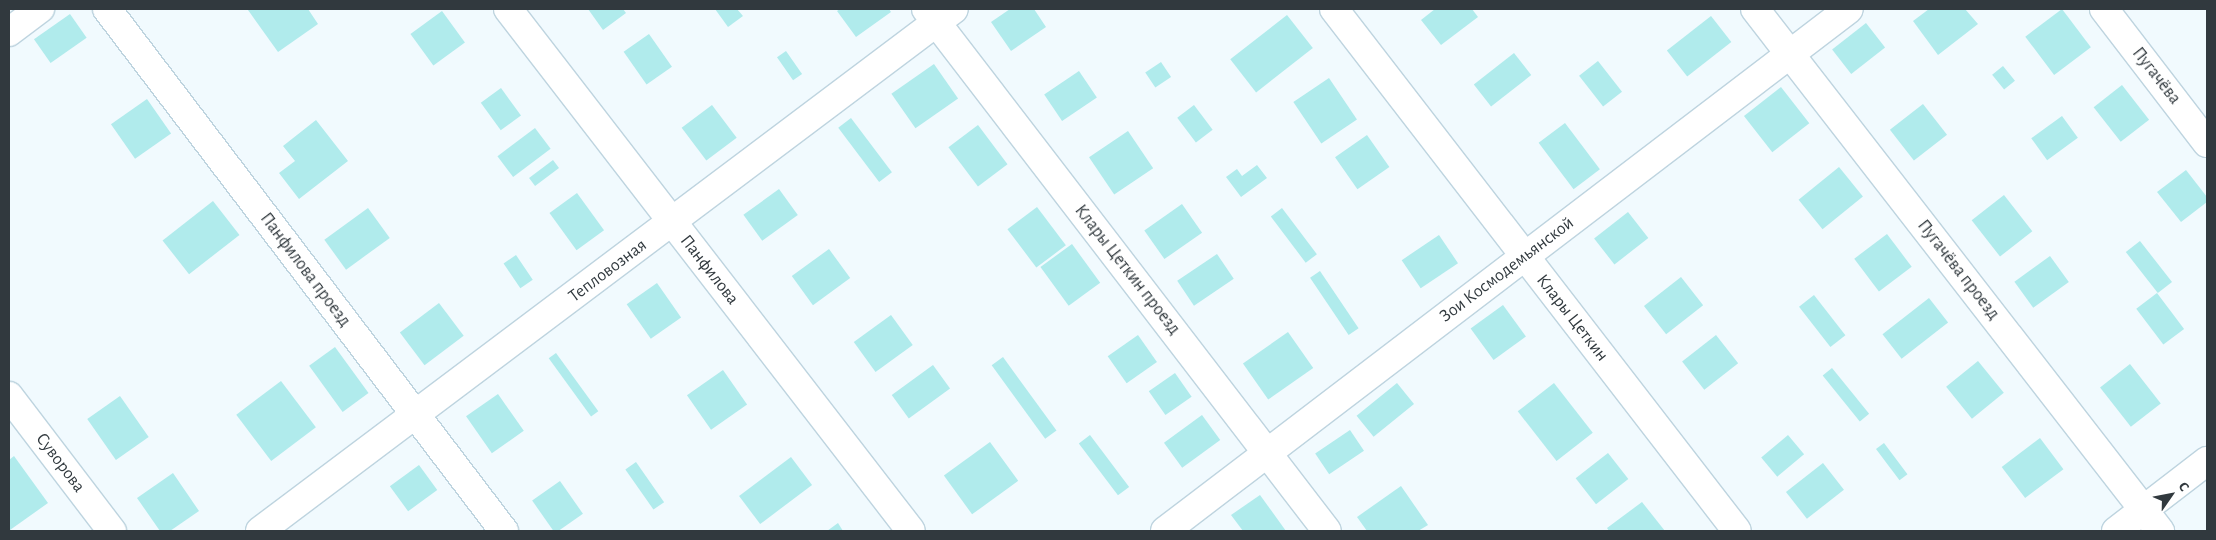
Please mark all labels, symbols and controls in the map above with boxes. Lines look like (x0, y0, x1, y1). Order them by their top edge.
street label: Пугачёва (2127, 43, 2185, 109)
street label: Клары Цеткин проезд (1069, 201, 1185, 339)
street label: Панфилова проезд (255, 209, 355, 331)
street label: Зои Космодемьянской (1436, 212, 1578, 328)
street label: Пугачёва проезд (1912, 216, 2004, 324)
street label: Панфилова (675, 231, 743, 309)
street label: Тепловозная (565, 235, 651, 307)
street label: Клары Цеткин (1531, 270, 1613, 366)
street label: Суворова (31, 429, 89, 497)
north arrow (2146, 470, 2196, 520)
text: С (2176, 480, 2192, 494)

